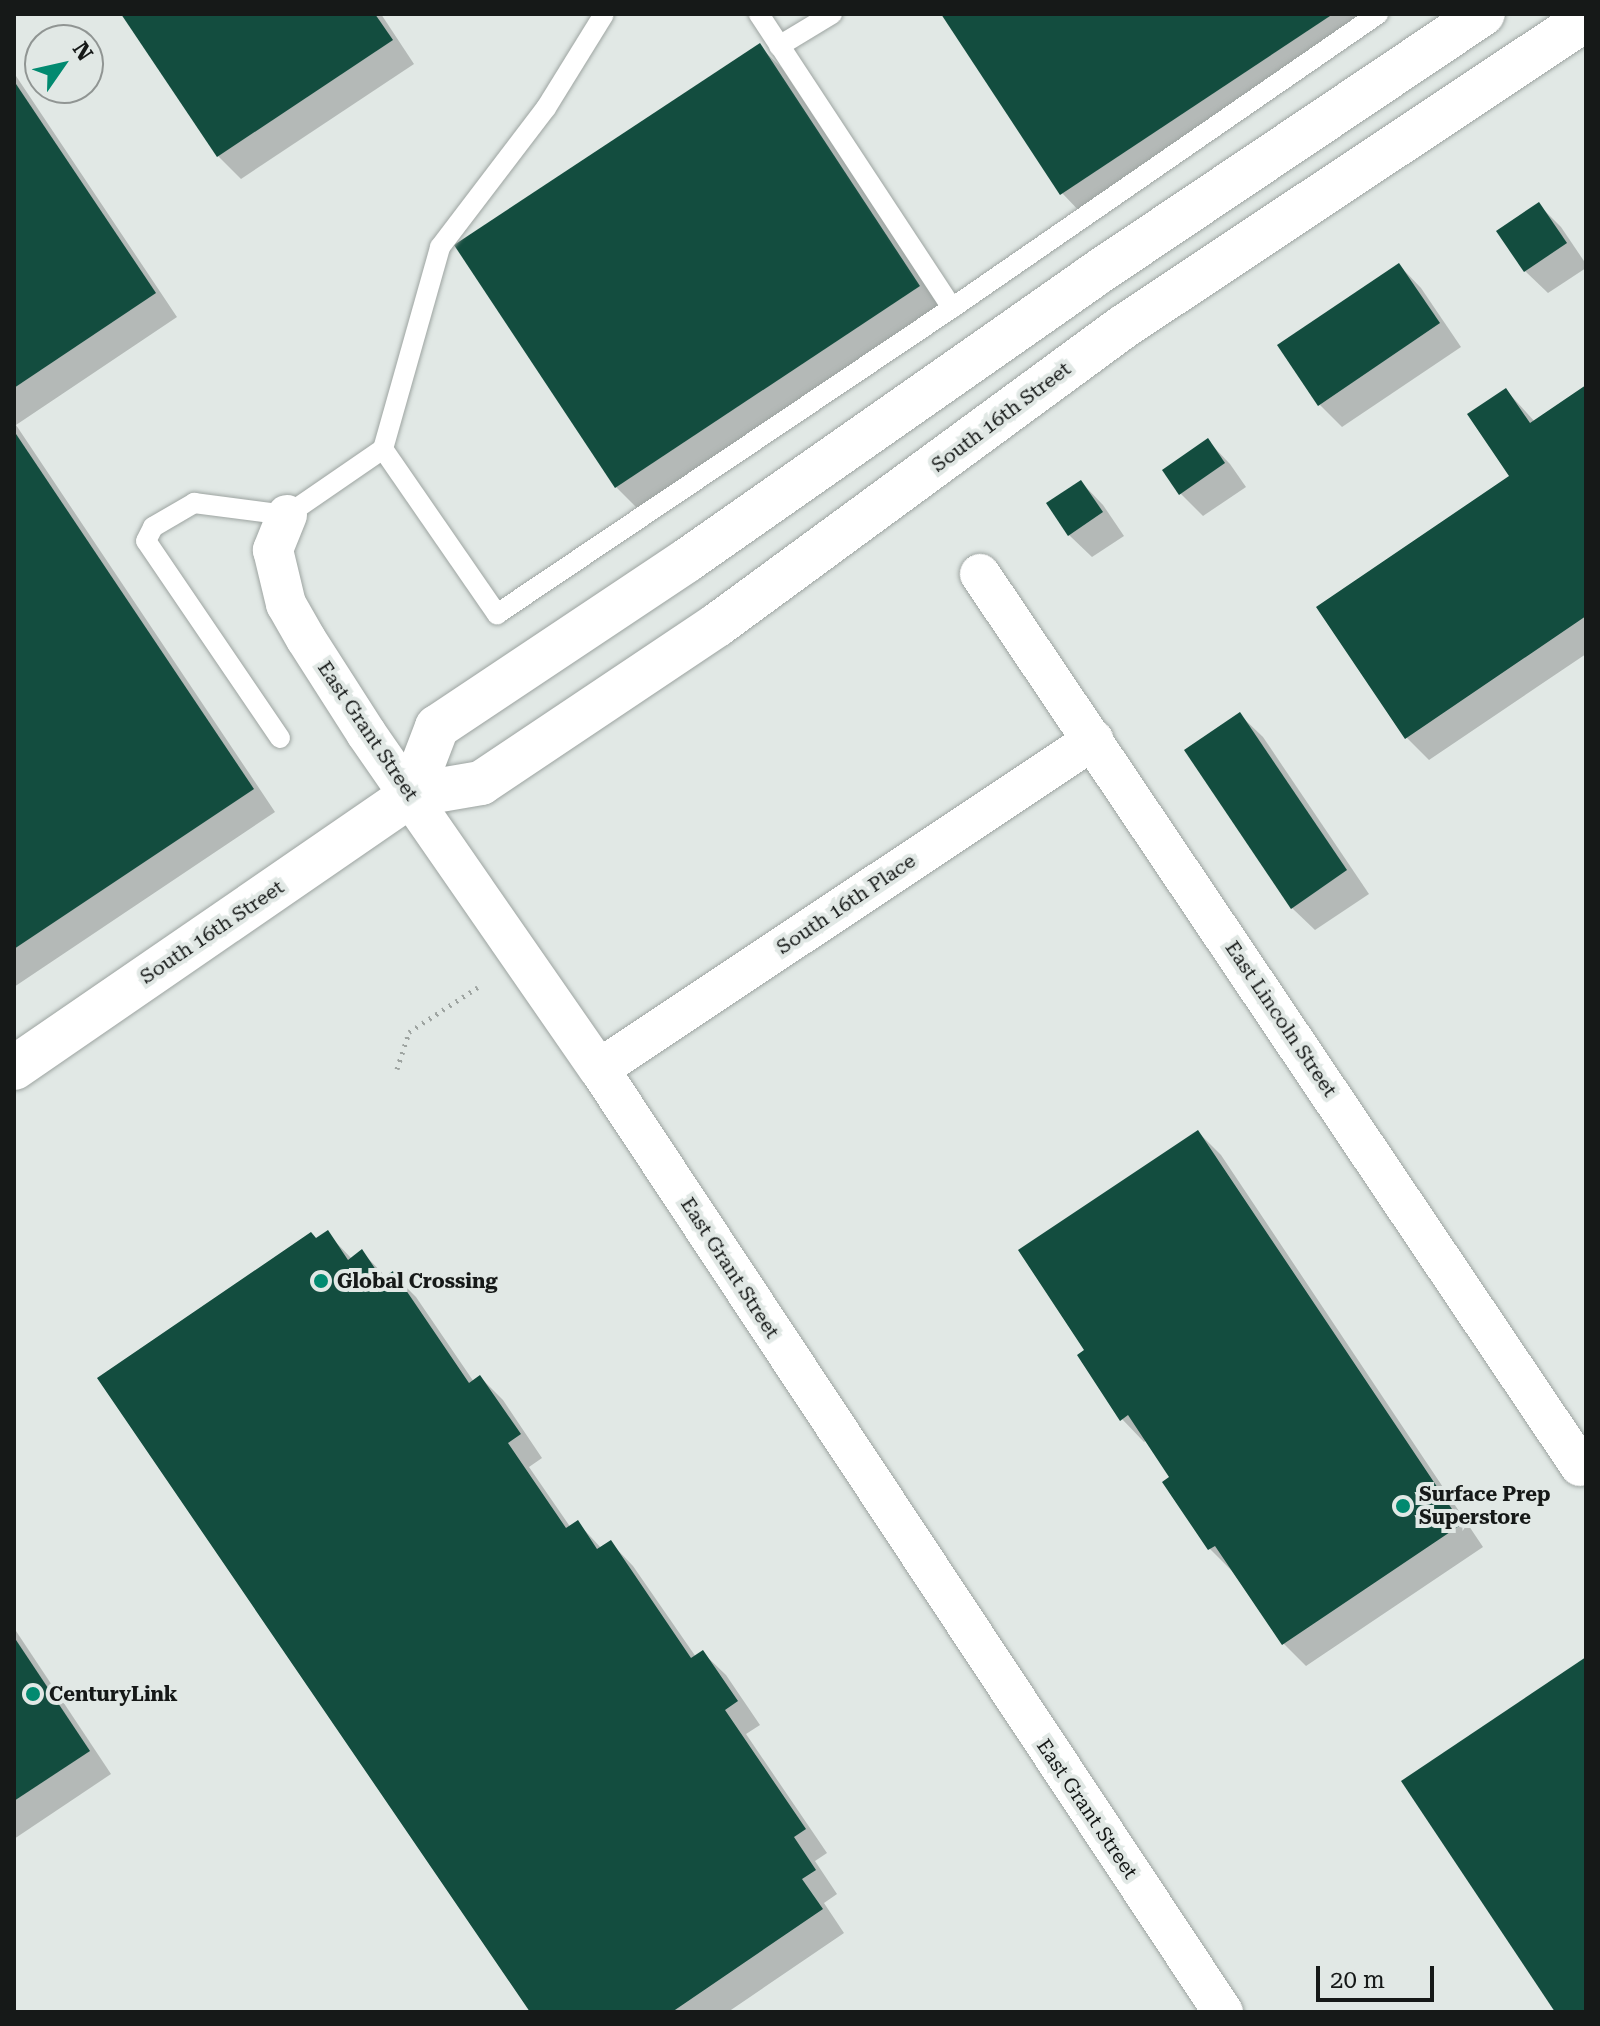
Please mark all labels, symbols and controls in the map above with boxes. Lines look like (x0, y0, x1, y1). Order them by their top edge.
north arrow (24, 24, 104, 104)
text: N (68, 37, 98, 65)
street label: South 16th Street (927, 357, 1075, 477)
street label: East Grant Street (312, 657, 424, 805)
street label: South 16th Place (772, 849, 920, 959)
street label: South 16th Street (136, 875, 288, 989)
street label: East Lincoln Street (1220, 937, 1342, 1101)
street label: East Grant Street (676, 1193, 784, 1343)
place label: Global Crossing (337, 1269, 498, 1293)
marker: Global Crossing (312, 1272, 330, 1290)
place label: Surface Prep Superstore (1419, 1482, 1551, 1529)
marker: Surface Prep Superstore (1394, 1497, 1412, 1515)
place label: CenturyLink (49, 1682, 178, 1706)
marker: CenturyLink (24, 1685, 42, 1703)
street label: East Grant Street (1031, 1735, 1143, 1883)
scale bar (1320, 1950, 1438, 2000)
text: 20 m (1330, 1966, 1385, 1994)

